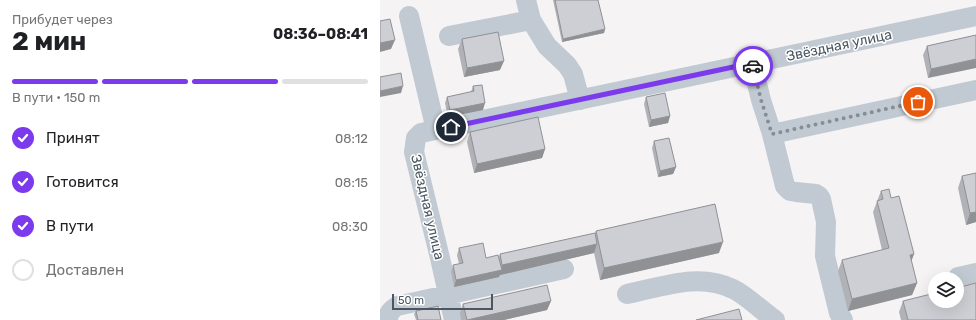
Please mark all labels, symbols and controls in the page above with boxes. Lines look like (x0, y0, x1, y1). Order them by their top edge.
text: Прибудет через (12, 12, 113, 27)
text: 08:36–08:41 (273, 25, 368, 43)
text: 2 мин (12, 26, 86, 57)
street label: Звёздная улица (785, 26, 893, 65)
courier (733, 46, 773, 86)
icon: car (742, 55, 764, 77)
pin (901, 85, 935, 119)
text: В пути · 150 m (12, 90, 100, 105)
icon: bag (907, 91, 929, 113)
pin (434, 110, 468, 144)
icon: home (440, 116, 462, 138)
icon: check (12, 127, 34, 149)
text: Принят (46, 129, 100, 147)
text: 08:12 (335, 131, 368, 146)
street label: Звёздная улица (407, 153, 448, 261)
icon: check (12, 171, 34, 193)
text: Готовится (46, 173, 119, 191)
text: 08:15 (335, 175, 368, 190)
icon: check (12, 215, 34, 237)
text: В пути (46, 217, 94, 235)
text: 08:30 (332, 219, 368, 234)
text: Доставлен (46, 261, 124, 279)
map controls (928, 272, 964, 308)
button: layers (928, 272, 964, 308)
scale bar (392, 292, 493, 311)
text: 50 m (398, 294, 424, 307)

